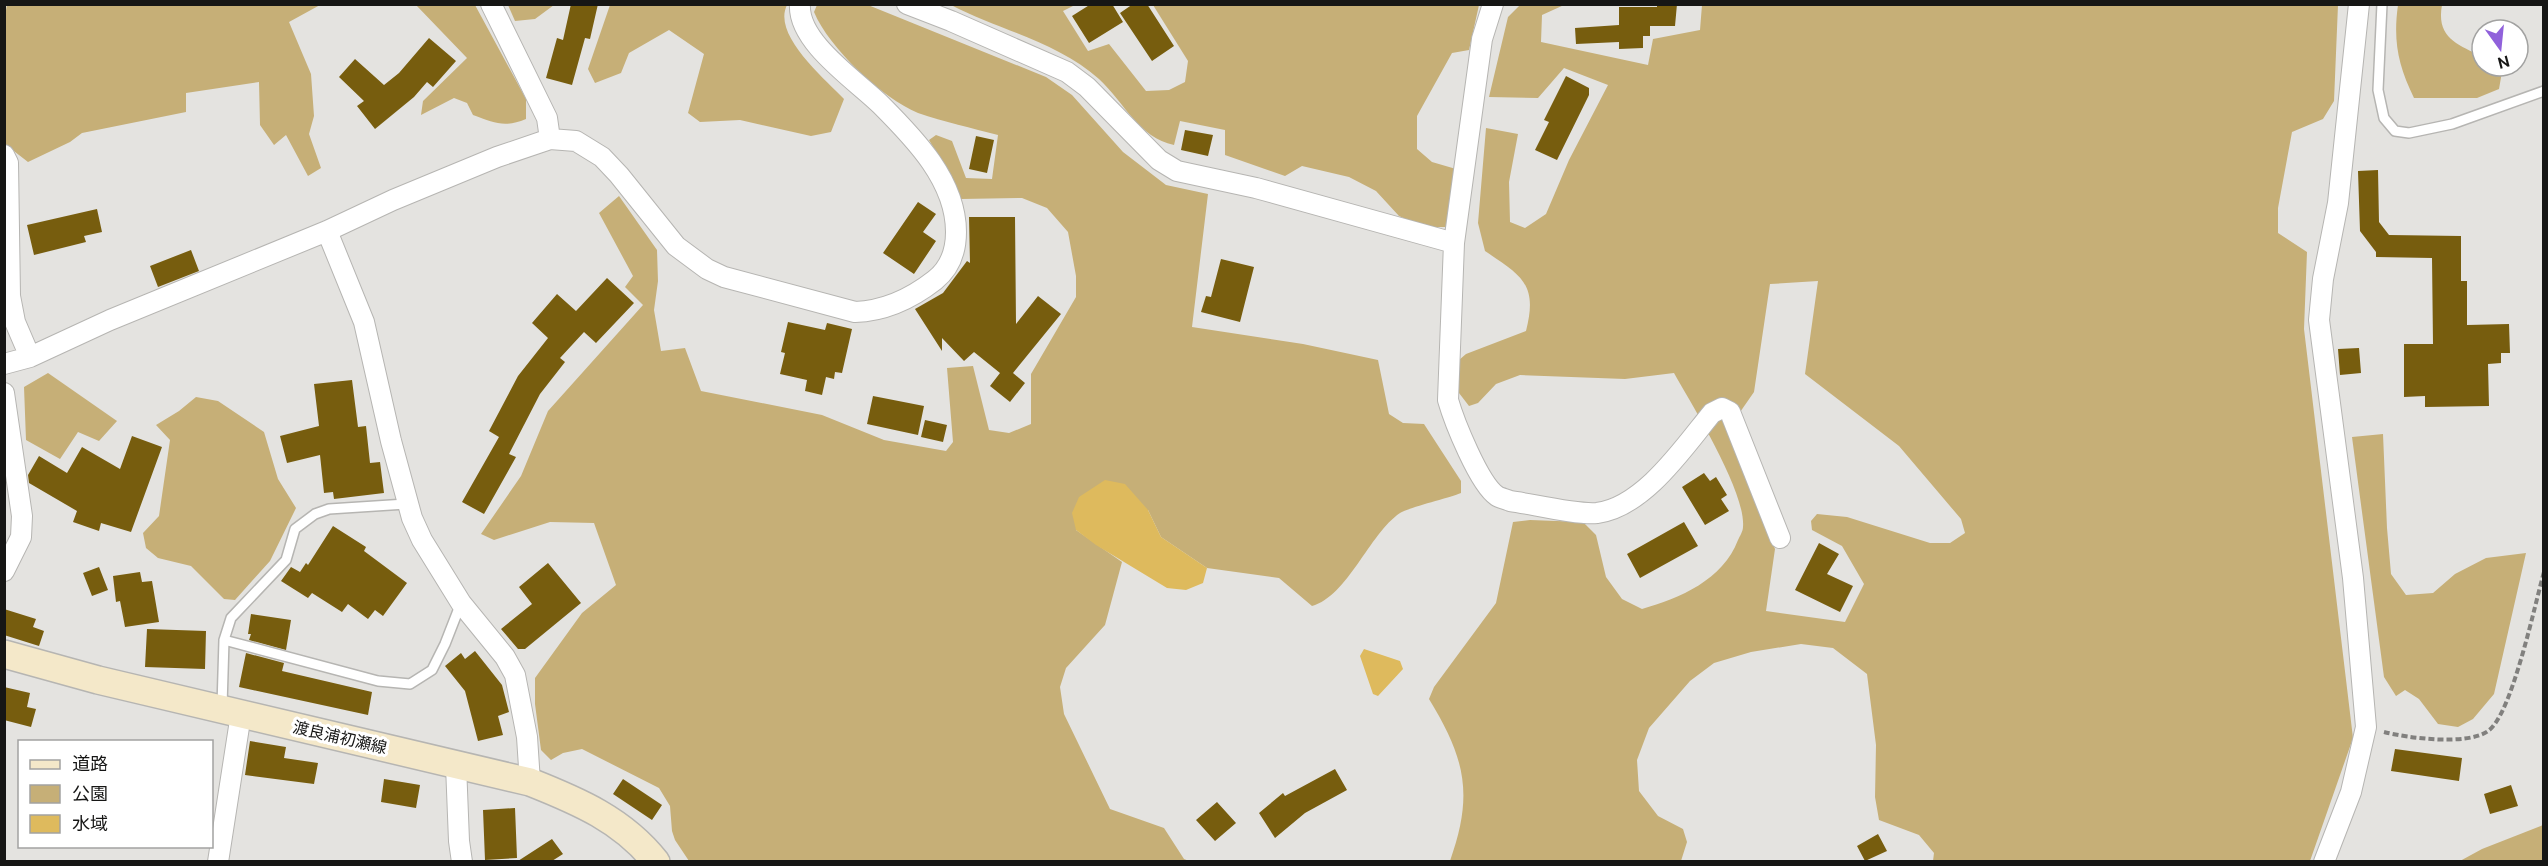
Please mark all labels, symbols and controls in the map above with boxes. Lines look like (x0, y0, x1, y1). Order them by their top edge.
north arrow (2470, 18, 2530, 78)
text: N (2496, 52, 2512, 73)
street label: 渡良浦初瀬線 (291, 717, 389, 757)
legend (18, 740, 213, 848)
text: 道路 (72, 753, 108, 773)
text: 公園 (72, 783, 108, 803)
text: 水域 (72, 813, 108, 833)

